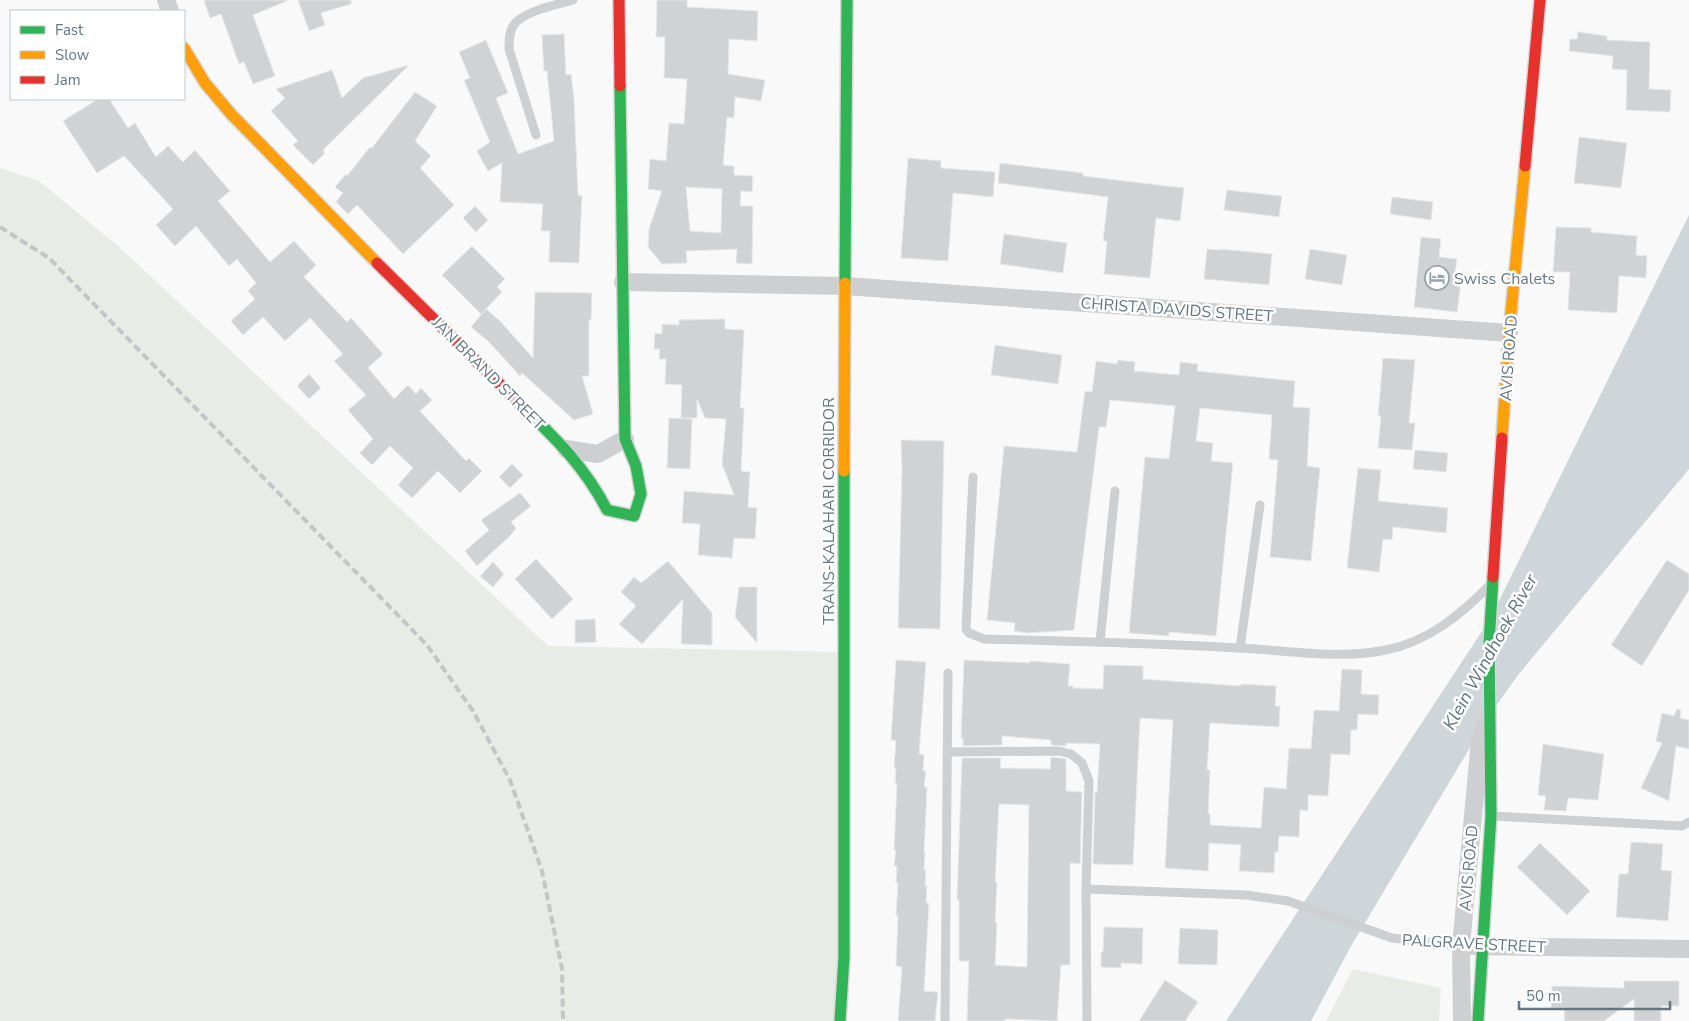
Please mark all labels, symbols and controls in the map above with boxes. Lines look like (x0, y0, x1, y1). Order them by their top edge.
legend (10, 10, 185, 100)
text: Fast (55, 20, 84, 40)
text: Slow (55, 45, 90, 65)
text: Jam (54, 70, 81, 90)
hotel icon: Swiss Chalets (1424, 265, 1450, 291)
place label: Swiss Chalets (1454, 268, 1555, 290)
street label: CHRISTA DAVIDS STREET (1080, 292, 1274, 328)
street label: JAN BRAND STREET (426, 312, 550, 435)
street label: AVIS ROAD (1495, 314, 1523, 402)
street label: TRANS-KALAHARI CORRIDOR (818, 397, 840, 625)
water label: Klein Windhoek River (1437, 569, 1543, 734)
street label: AVIS ROAD (1454, 824, 1484, 912)
street label: PALGRAVE STREET (1401, 929, 1547, 959)
scale bar (1519, 978, 1670, 1010)
text: 50 m (1526, 986, 1561, 1006)

